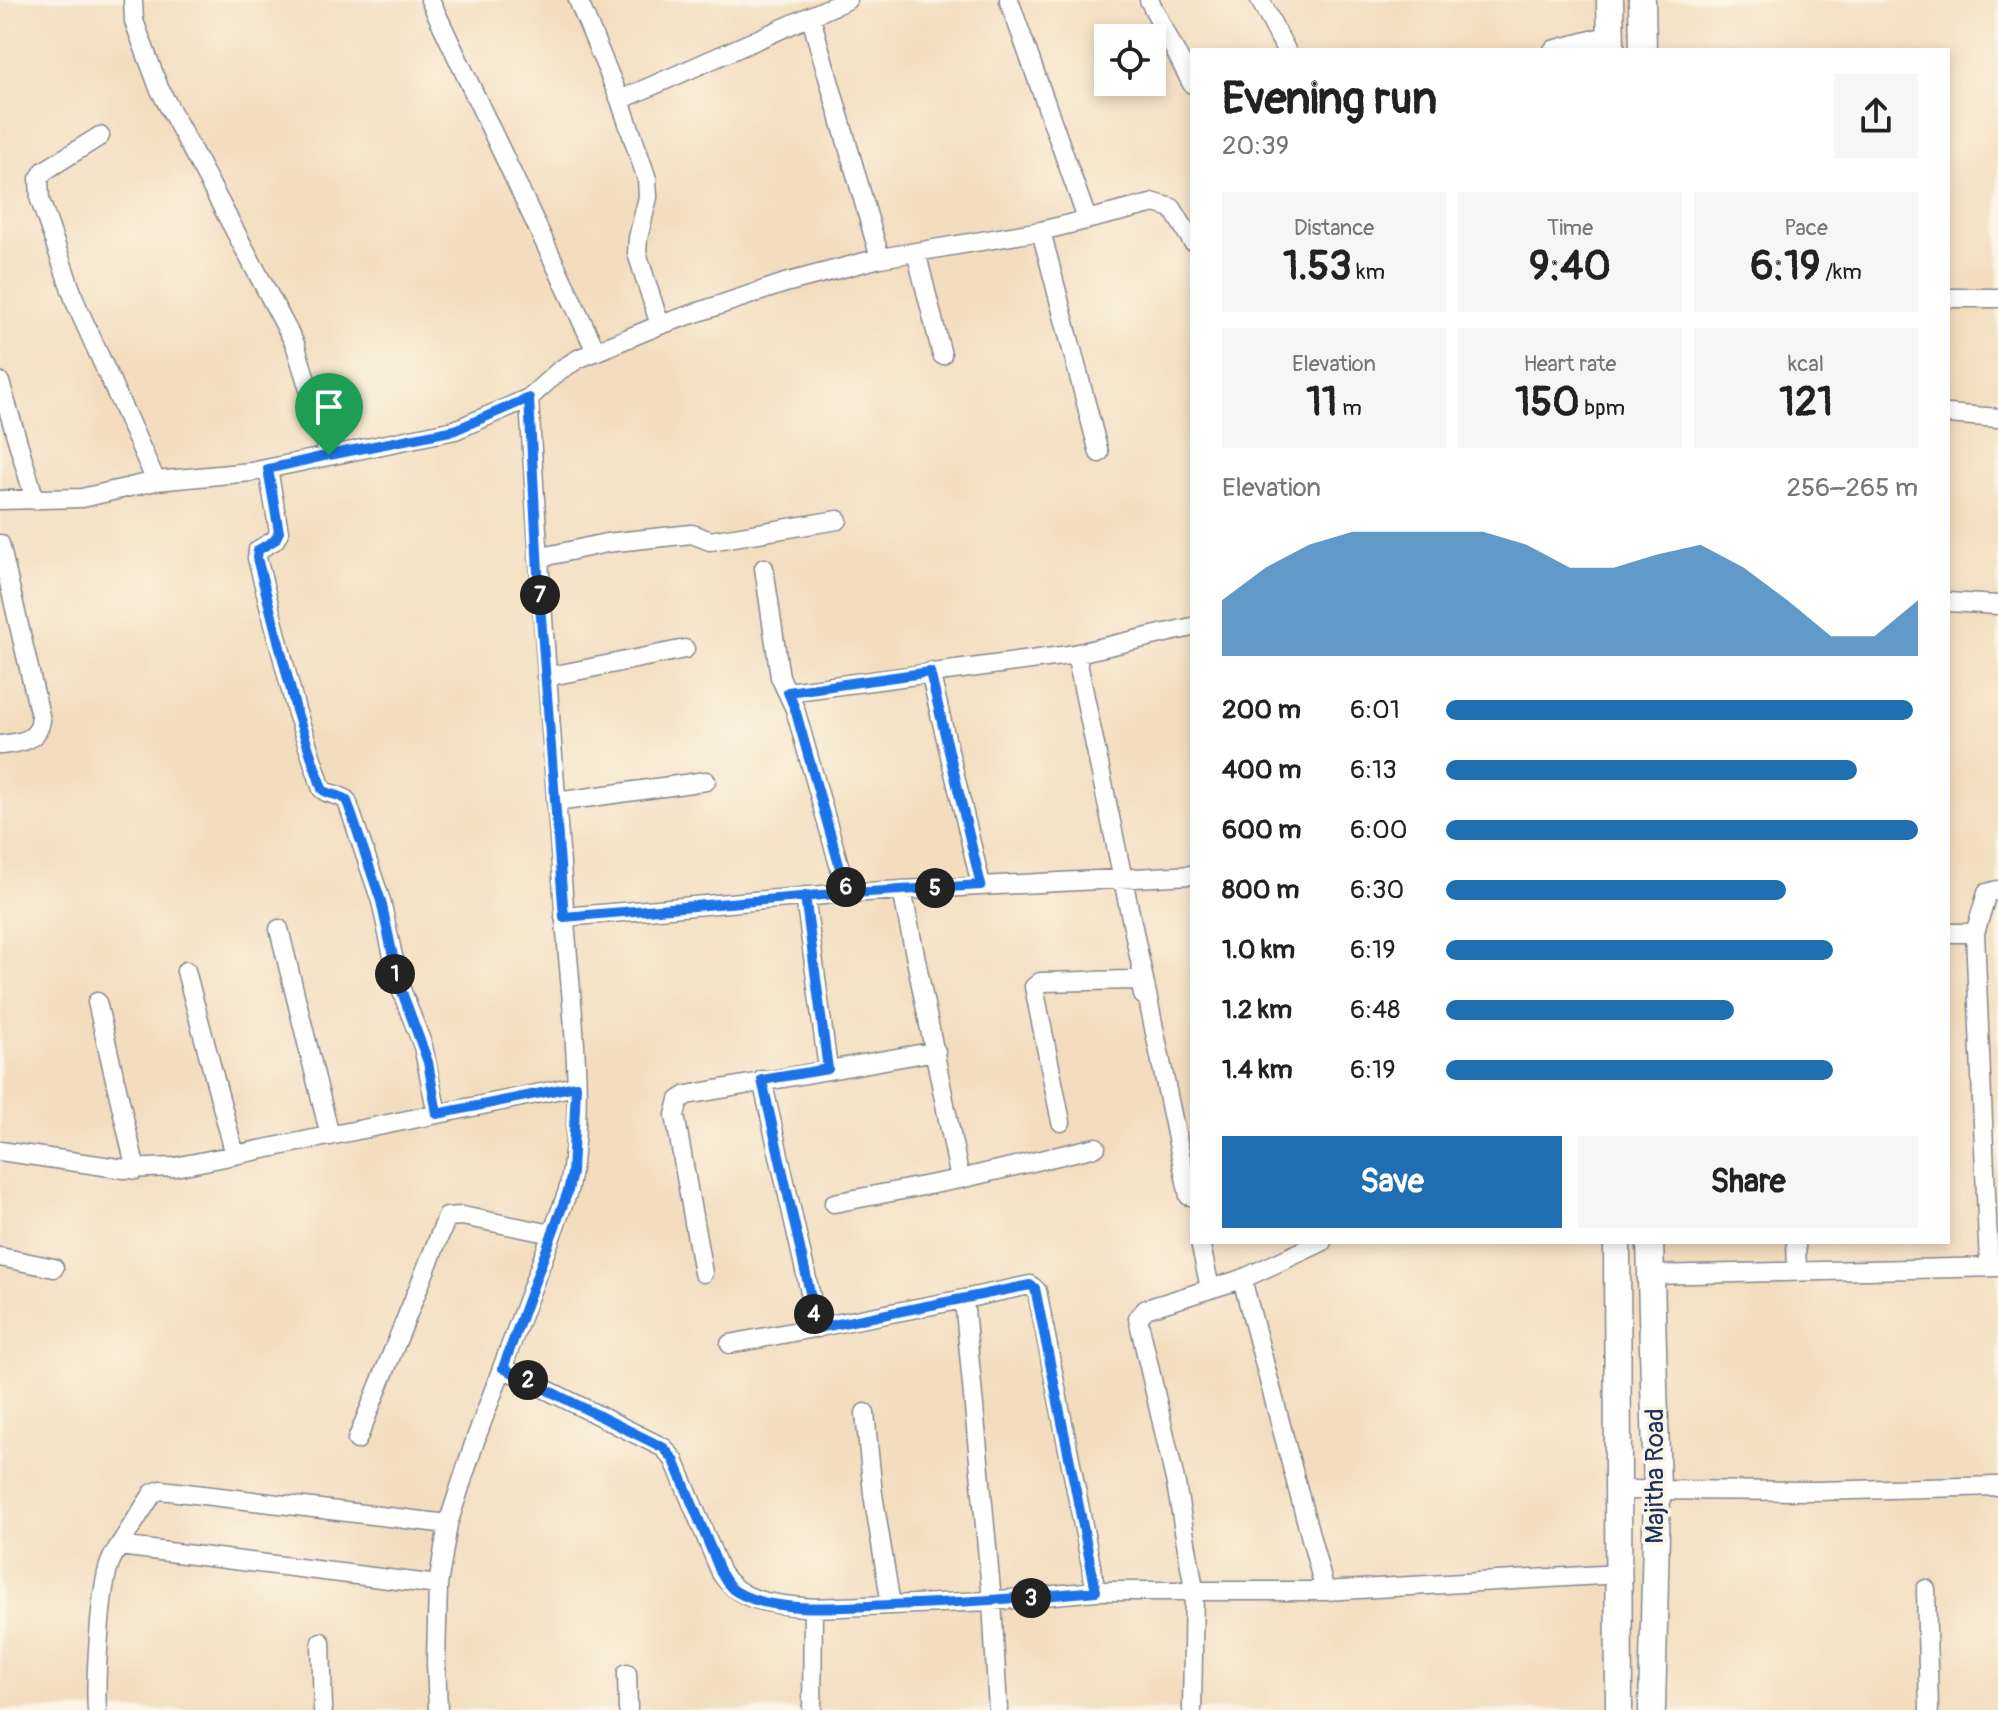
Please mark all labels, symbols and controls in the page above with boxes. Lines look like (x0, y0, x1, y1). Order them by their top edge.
map controls (1094, 24, 1166, 96)
button: locate (1094, 24, 1166, 96)
text: Evening run (1222, 72, 1437, 127)
button: share (1834, 74, 1918, 158)
text: 20:39 (1222, 130, 1289, 162)
text: Distance (1294, 214, 1374, 242)
text: Time (1547, 214, 1593, 242)
text: Pace (1784, 214, 1828, 242)
text: 1.53 (1283, 242, 1351, 291)
text: 9:40 (1529, 242, 1611, 291)
text: 6:19 (1750, 242, 1820, 291)
text: km (1351, 258, 1385, 286)
text: /km (1820, 258, 1862, 286)
text: Elevation (1292, 350, 1376, 378)
text: Heart rate (1524, 350, 1616, 378)
text: kcal (1788, 350, 1824, 378)
pin (295, 373, 363, 455)
text: 11 (1306, 378, 1337, 427)
text: 150 (1515, 378, 1580, 427)
text: 121 (1779, 378, 1833, 427)
icon: arrive (307, 385, 351, 429)
text: m (1337, 394, 1362, 422)
text: bpm (1580, 394, 1625, 422)
text: Elevation (1222, 472, 1321, 504)
text: 256–265 m (1786, 472, 1918, 504)
pin: 7 (520, 575, 560, 615)
text: 7 (534, 581, 546, 609)
text: 200 m (1222, 694, 1301, 726)
text: 6:01 (1350, 694, 1400, 726)
text: 400 m (1222, 754, 1301, 786)
text: 6:13 (1350, 754, 1397, 786)
text: 600 m (1222, 814, 1301, 846)
text: 6:00 (1350, 814, 1408, 846)
pin: 6 (826, 867, 866, 907)
pin: 5 (915, 868, 955, 908)
text: 6 (840, 873, 852, 901)
text: 5 (929, 874, 941, 902)
text: 800 m (1222, 874, 1299, 906)
text: 6:30 (1350, 874, 1404, 906)
text: 1.0 km (1222, 934, 1295, 966)
text: 6:19 (1350, 934, 1396, 966)
pin: 1 (375, 954, 415, 994)
text: 1 (391, 960, 399, 988)
text: 1.2 km (1222, 994, 1292, 1026)
text: 6:48 (1350, 994, 1400, 1026)
text: 1.4 km (1222, 1054, 1293, 1086)
text: 6:19 (1350, 1054, 1396, 1086)
button: Save (1222, 1136, 1562, 1228)
button: Share (1578, 1136, 1918, 1228)
pin: 4 (794, 1294, 834, 1334)
text: 4 (808, 1300, 820, 1328)
pin: 2 (508, 1360, 548, 1400)
text: 2 (522, 1366, 534, 1394)
street label: Majitha Road (1639, 1408, 1671, 1544)
pin: 3 (1011, 1578, 1051, 1618)
text: 3 (1025, 1584, 1037, 1612)

